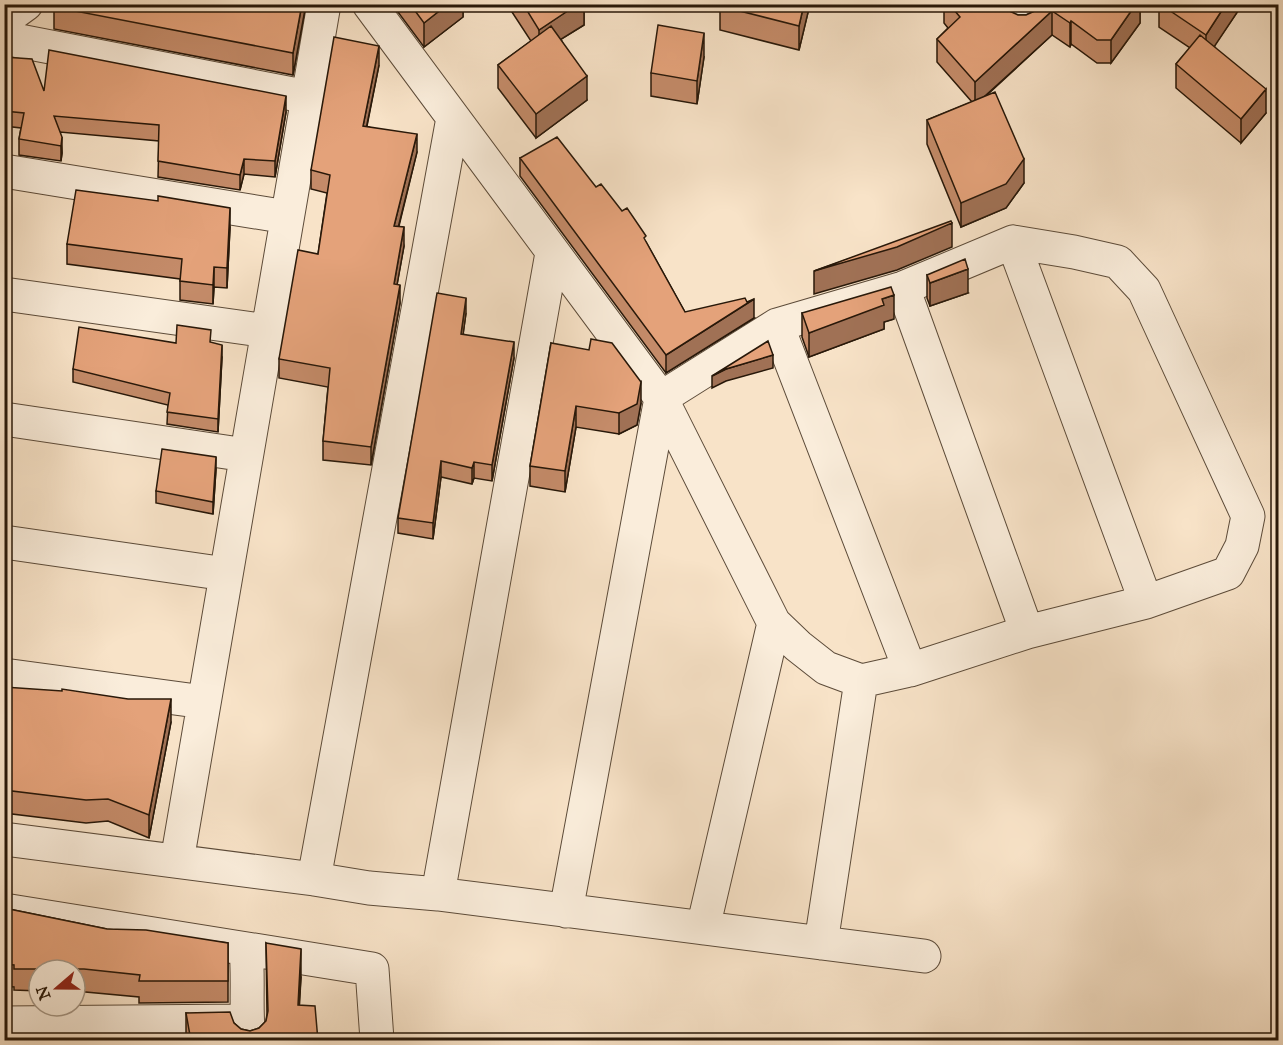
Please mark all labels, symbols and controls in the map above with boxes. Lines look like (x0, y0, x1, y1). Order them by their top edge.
north arrow (27, 958, 87, 1018)
text: N (32, 983, 55, 1003)

